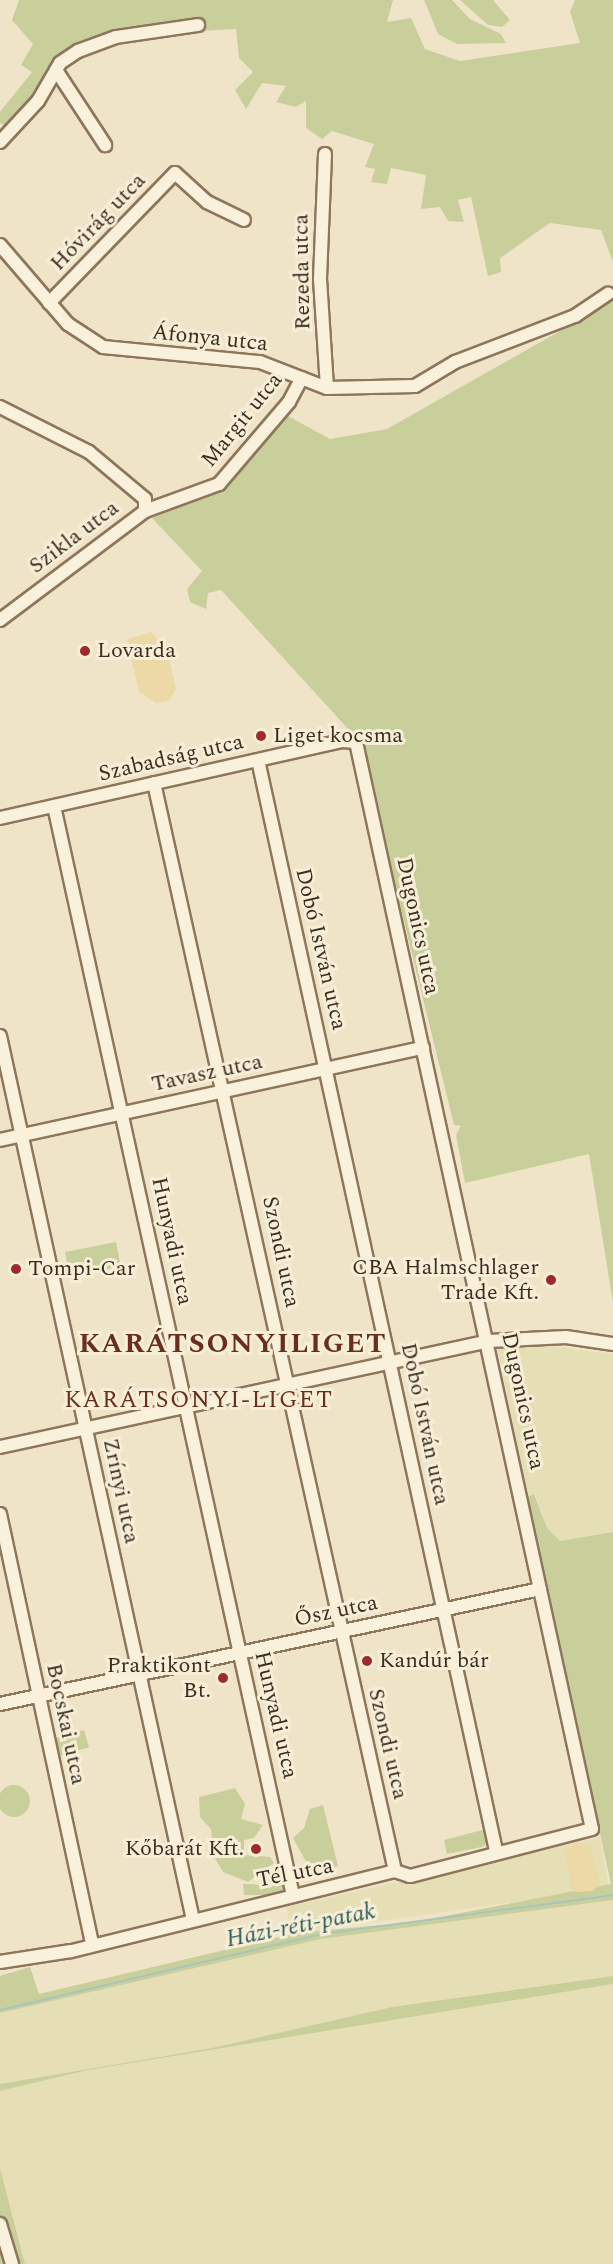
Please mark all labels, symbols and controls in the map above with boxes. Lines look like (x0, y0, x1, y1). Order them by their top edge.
street label: Hóvirág utca (45, 168, 151, 276)
street label: Rezeda utca (288, 214, 316, 330)
street label: Áfonya utca (151, 319, 269, 357)
street label: Margit utca (196, 367, 288, 473)
street label: Szikla utca (24, 495, 124, 579)
place label: Lovarda (97, 638, 176, 664)
marker: Lovarda (78, 644, 92, 658)
place label: Liget kocsma (273, 723, 403, 749)
street label: Szabadság utca (96, 729, 246, 787)
marker: Liget kocsma (254, 729, 268, 743)
street label: Dugonics utca (391, 855, 445, 997)
street label: Dobó István utca (290, 865, 352, 1033)
street label: Tavasz utca (149, 1048, 265, 1098)
street label: Hunyadi utca (146, 1175, 198, 1307)
street label: Szondi utca (256, 1194, 306, 1310)
place label: CBA Halmschlager Trade Kft. (352, 1254, 539, 1306)
place label: Tompi-Car (28, 1256, 136, 1282)
marker: Tompi-Car (9, 1262, 23, 1276)
marker: CBA Halmschlager Trade Kft. (544, 1273, 558, 1287)
district label: KARÁTSONYILIGET (79, 1327, 387, 1361)
street label: Dugonics utca (496, 1330, 550, 1472)
street label: Dobó István utca (395, 1340, 455, 1508)
district label: KARÁTSONYI-LIGET (64, 1387, 334, 1415)
street label: Zrínyi utca (97, 1436, 145, 1546)
street label: Ősz utca (292, 1589, 380, 1633)
place label: Kandúr bár (379, 1648, 489, 1674)
street label: Hunyadi utca (248, 1649, 304, 1781)
place label: Praktikont Bt. (107, 1652, 211, 1704)
marker: Kandúr bár (360, 1654, 374, 1668)
street label: Bocskai utca (40, 1661, 92, 1787)
marker: Praktikont Bt. (216, 1671, 230, 1685)
street label: Szondi utca (362, 1686, 414, 1802)
place label: Kőbarát Kft. (125, 1836, 244, 1862)
marker: Kőbarát Kft. (249, 1842, 263, 1856)
street label: Tél utca (254, 1853, 336, 1893)
water label: Házi-réti-patak (224, 1897, 378, 1955)

